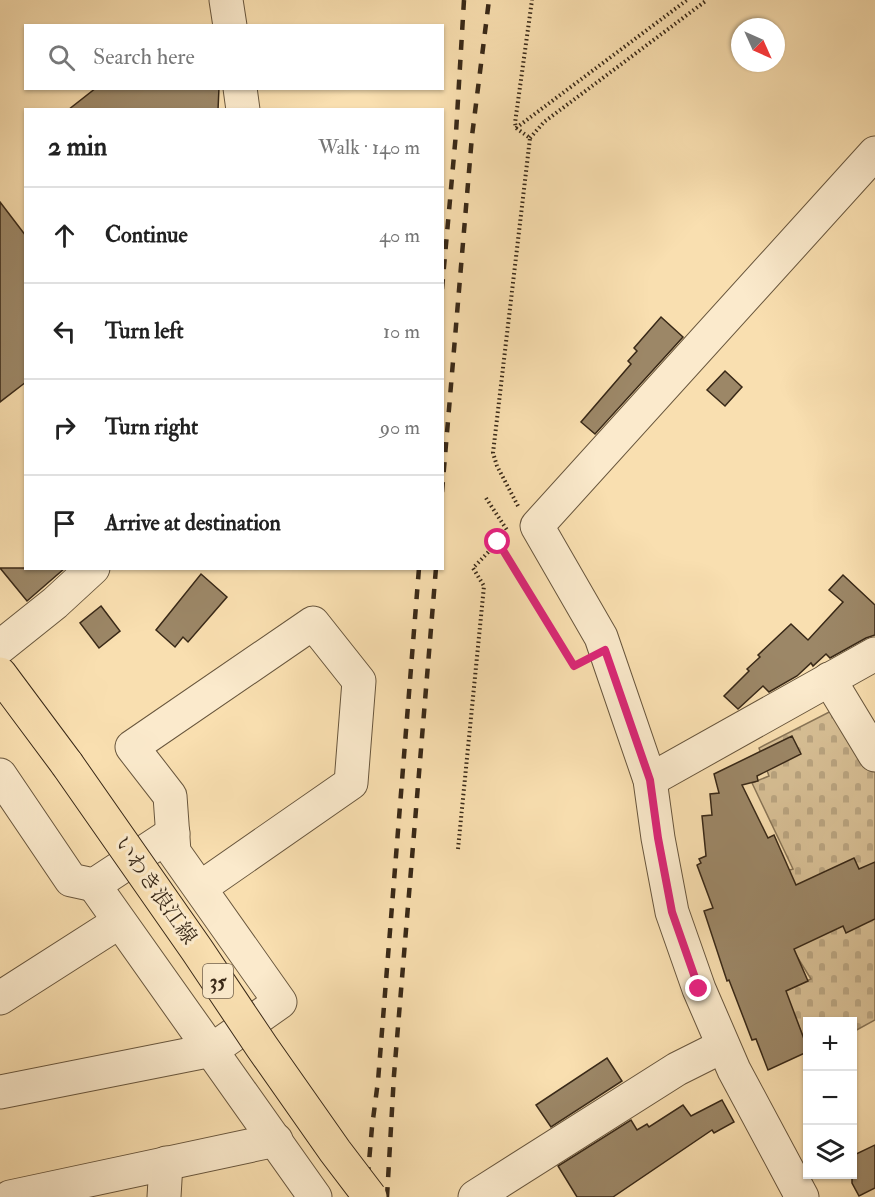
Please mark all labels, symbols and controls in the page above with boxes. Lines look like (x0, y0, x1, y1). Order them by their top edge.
north arrow (731, 18, 785, 72)
search box (24, 24, 444, 90)
icon: search (45, 41, 78, 74)
text: Search here (93, 43, 195, 71)
text: 2 min (48, 131, 107, 163)
text: Walk · 140 m (318, 135, 420, 160)
icon: ahead (48, 219, 81, 252)
text: Continue (105, 221, 188, 249)
text: 40 m (379, 223, 420, 248)
icon: left (48, 315, 81, 348)
text: Turn left (105, 317, 184, 345)
text: 10 m (383, 319, 420, 344)
icon: right (48, 411, 81, 444)
text: Turn right (105, 413, 198, 441)
text: 90 m (380, 415, 420, 440)
icon: arrive (48, 507, 81, 540)
text: Arrive at destination (105, 509, 281, 537)
route start (484, 528, 510, 554)
street label: いわき浪江線 (108, 831, 203, 950)
road number: 35 (203, 964, 233, 998)
route end (685, 975, 711, 1001)
map controls (803, 1017, 857, 1179)
button: + (803, 1017, 857, 1071)
button: − (803, 1071, 857, 1125)
button: layers (803, 1125, 857, 1179)

